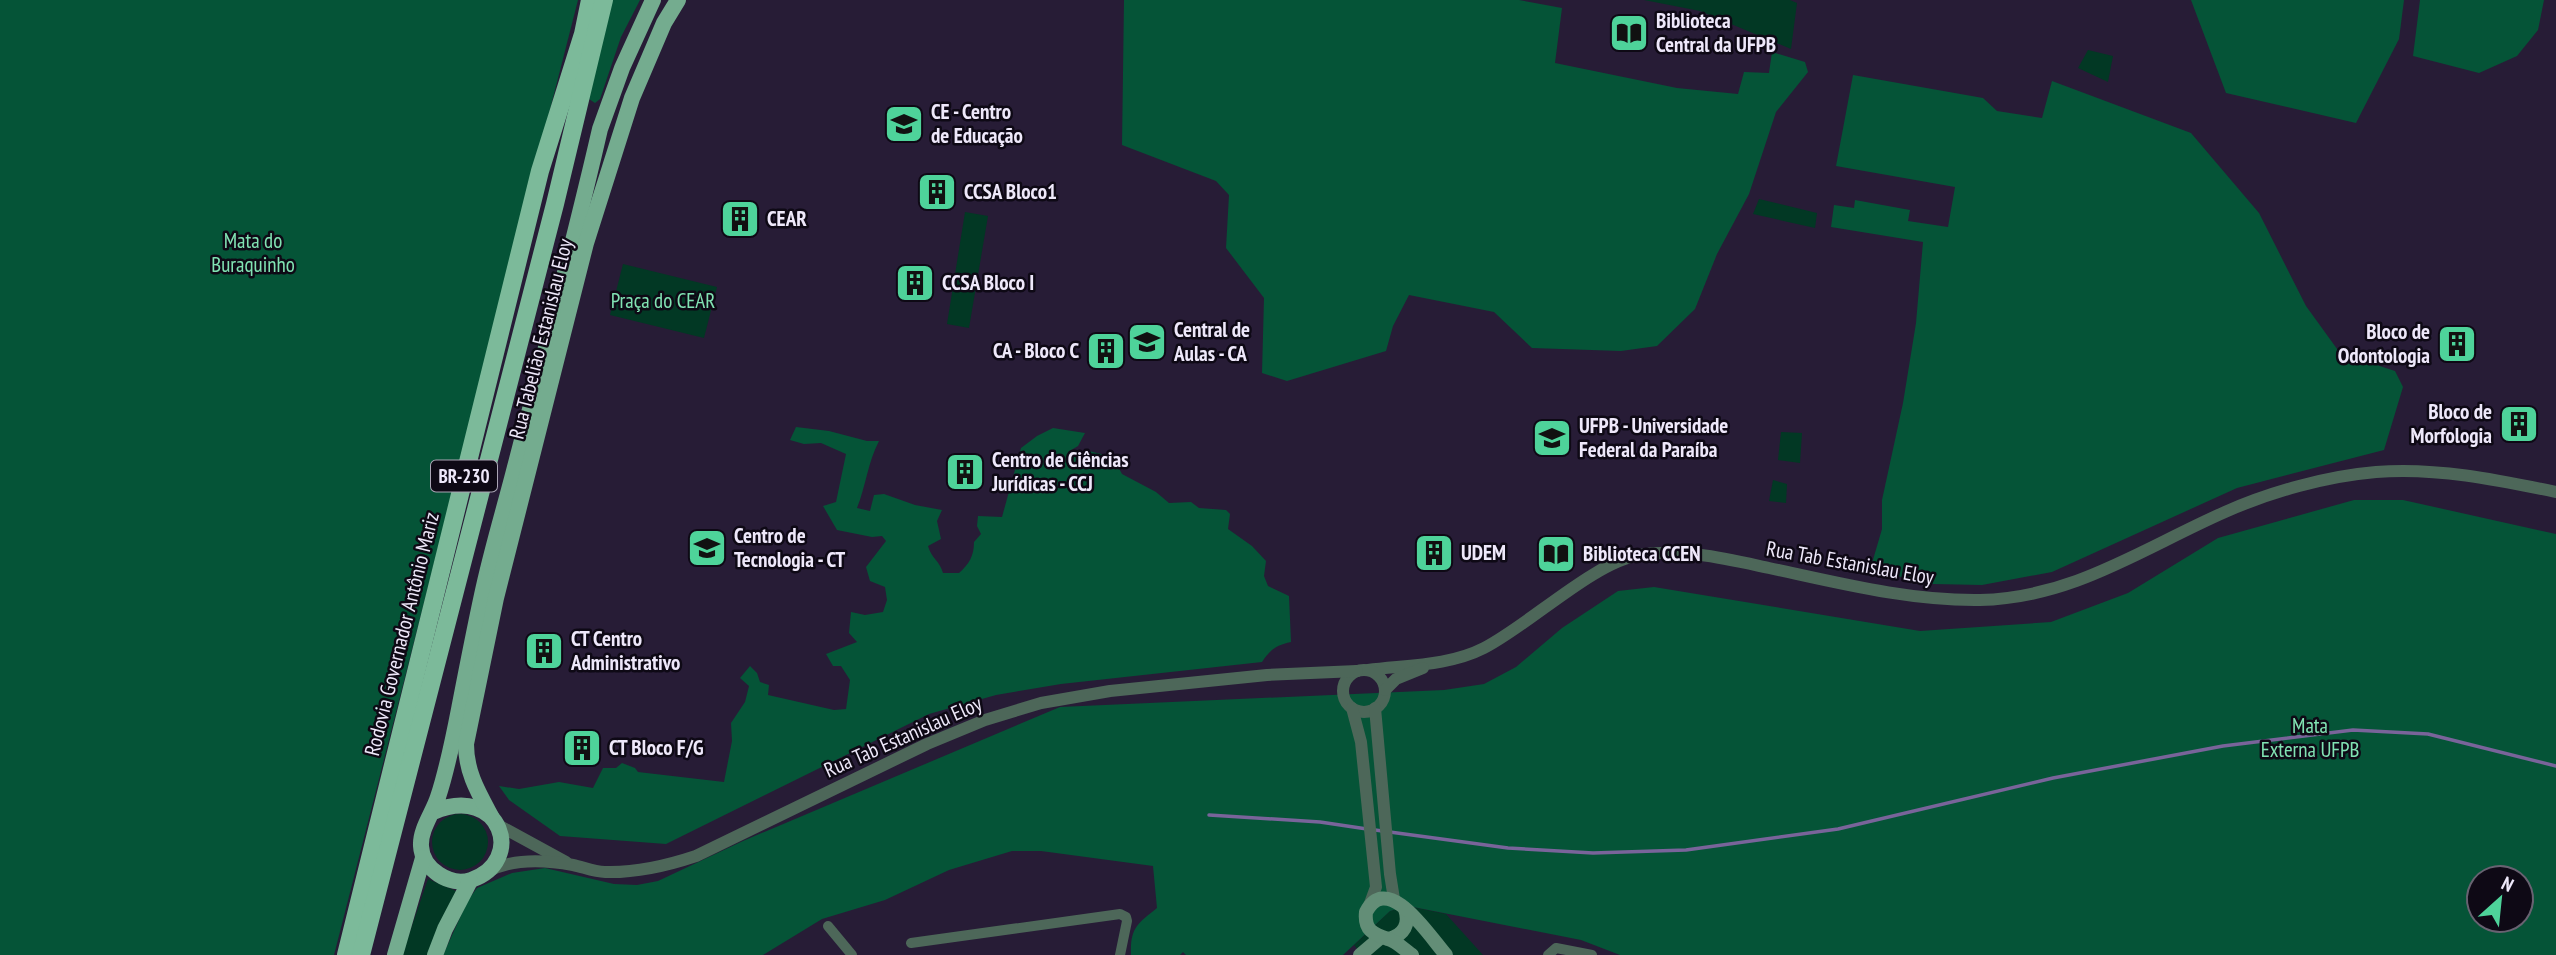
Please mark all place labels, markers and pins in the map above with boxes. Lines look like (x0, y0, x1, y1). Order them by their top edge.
place label: Biblioteca Central da UFPB (1656, 7, 1776, 58)
library icon: Biblioteca Central da UFPB (1608, 12, 1650, 54)
place label: CE - Centro de Educação (931, 98, 1023, 149)
school or university icon: CE - Centro de Educação (883, 103, 925, 145)
building icon: CCSA Bloco1 (916, 171, 958, 213)
place label: CCSA Bloco1 (964, 178, 1057, 205)
building icon: CEAR (719, 198, 761, 240)
place label: CEAR (767, 205, 807, 232)
building icon: CCSA Bloco I (894, 262, 936, 304)
place label: CCSA Bloco I (942, 269, 1034, 296)
place label: Central de Aulas - CA (1173, 316, 1250, 367)
place label: Bloco de Odontologia (2338, 318, 2430, 369)
school or university icon: Central de Aulas - CA (1126, 321, 1168, 363)
building icon: Bloco de Odontologia (2436, 323, 2478, 365)
building icon: CA - Bloco C (1085, 330, 1127, 372)
place label: CA - Bloco C (993, 337, 1079, 364)
place label: Bloco de Morfologia (2410, 398, 2492, 449)
building icon: Bloco de Morfologia (2498, 403, 2540, 445)
place label: UFPB - Universidade Federal da Paraíba (1579, 412, 1728, 463)
school or university icon: UFPB - Universidade Federal da Paraíba (1531, 417, 1573, 459)
place label: Centro de Ciências Jurídicas - CCJ (991, 446, 1129, 497)
building icon: Centro de Ciências Jurídicas - CCJ (944, 451, 986, 493)
place label: Centro de Tecnologia - CT (734, 522, 845, 573)
school or university icon: Centro de Tecnologia - CT (686, 527, 728, 569)
building icon: UDEM (1413, 532, 1455, 574)
library icon: Biblioteca CCEN (1535, 533, 1577, 575)
place label: UDEM (1461, 539, 1506, 566)
place label: Biblioteca CCEN (1583, 540, 1701, 567)
place label: CT Centro Administrativo (570, 625, 680, 676)
building icon: CT Centro Administrativo (523, 630, 565, 672)
building icon: CT Bloco F/G (561, 727, 603, 769)
place label: CT Bloco F/G (609, 734, 704, 761)

